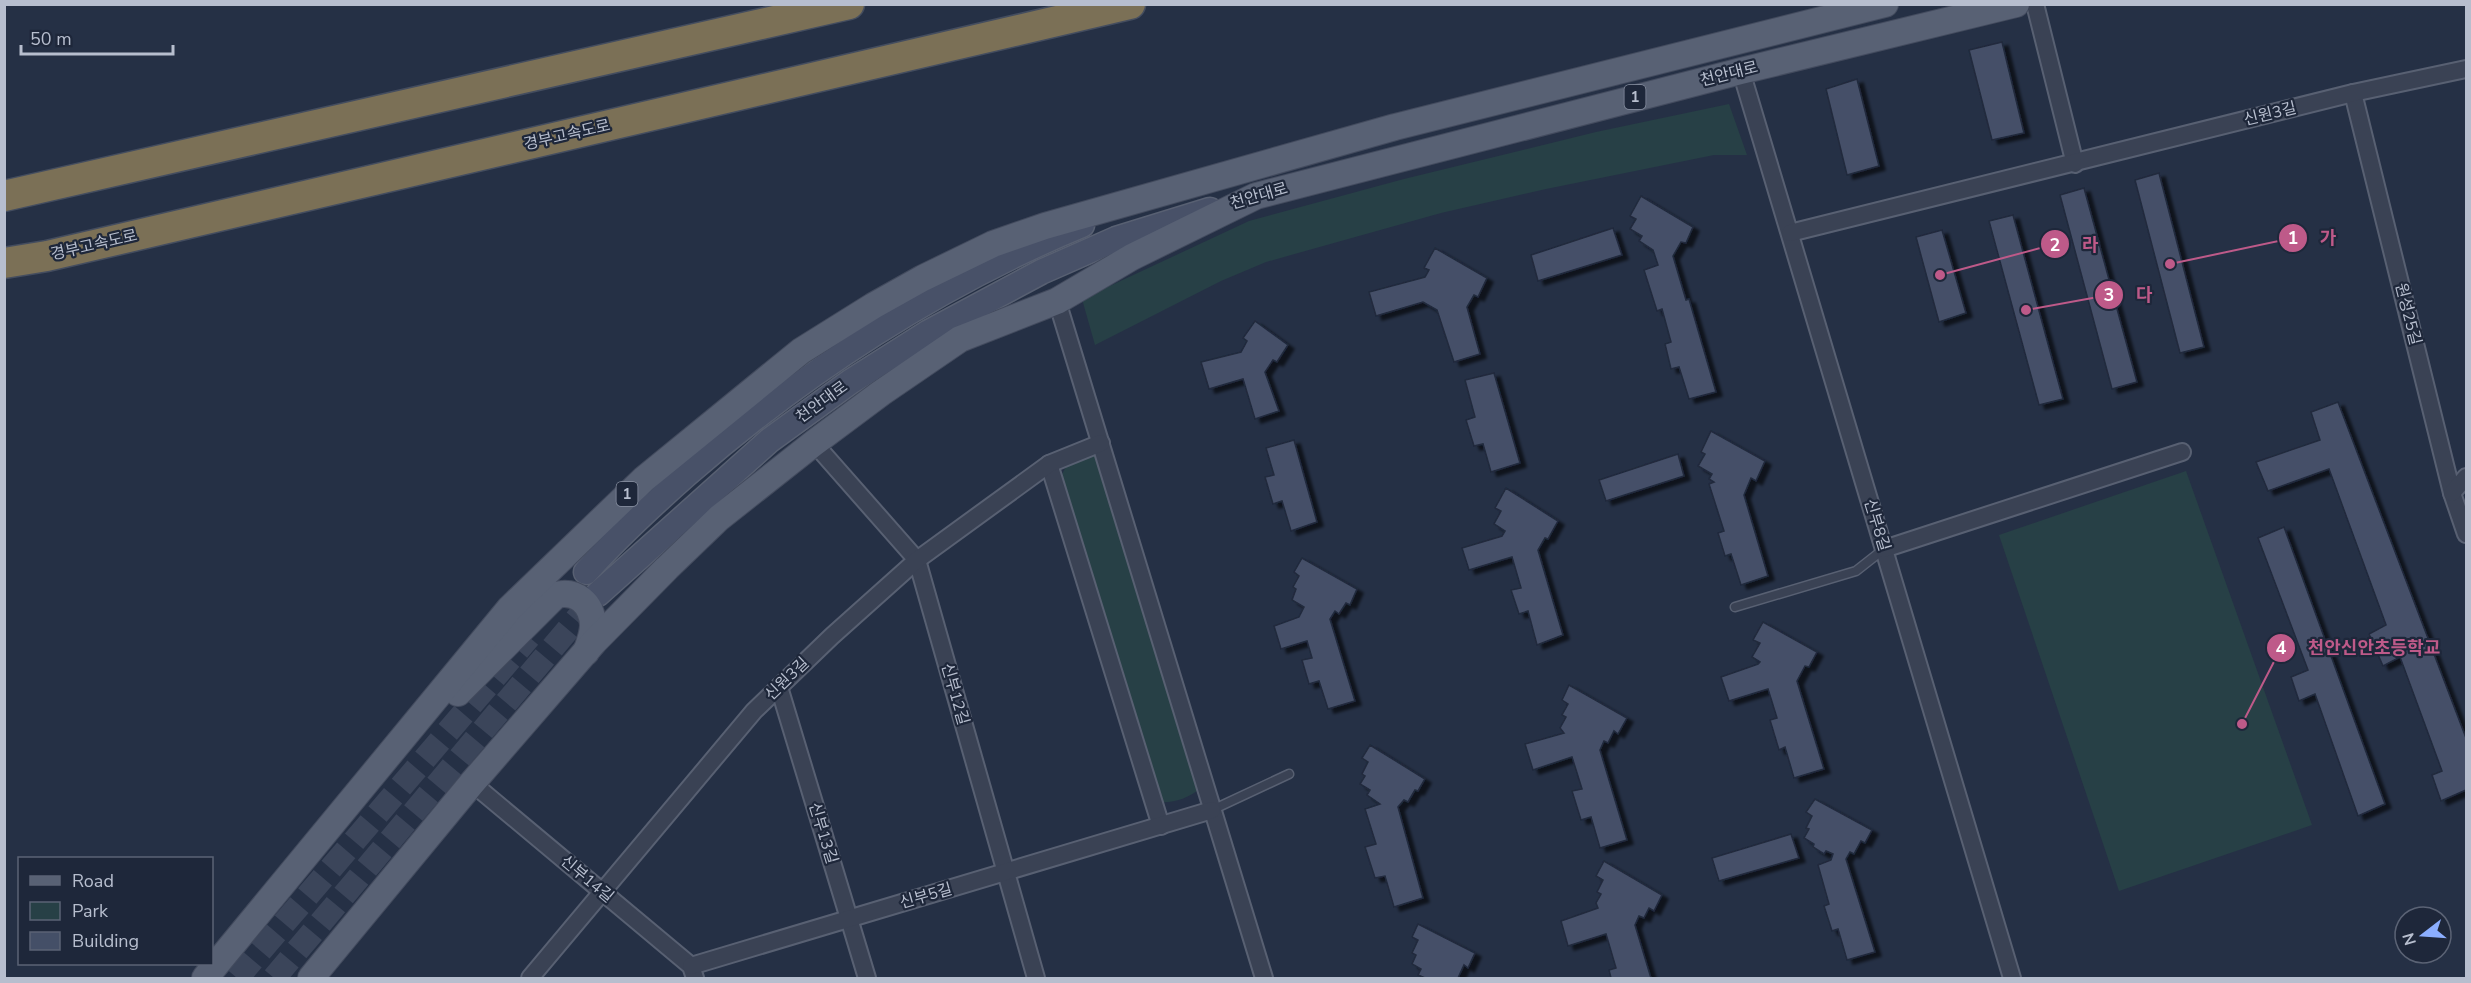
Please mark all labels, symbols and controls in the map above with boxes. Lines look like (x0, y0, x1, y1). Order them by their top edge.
scale bar (21, 18, 172, 56)
text: 50 m (30, 27, 72, 51)
street label: 천안대로 (1698, 56, 1760, 92)
road number: 1 (1624, 85, 1646, 109)
street label: 신원3길 (2241, 97, 2299, 131)
street label: 경부고속도로 (521, 114, 613, 156)
street label: 천안대로 (1228, 177, 1291, 215)
callout: 가 (2278, 220, 2348, 256)
street label: 경부고속도로 (48, 224, 140, 266)
callout: 라 (2040, 226, 2110, 262)
text: 1 (2288, 226, 2298, 250)
text: 가 (2320, 226, 2337, 250)
text: 2 (2050, 233, 2060, 257)
text: 라 (2082, 233, 2099, 257)
callout: 다 (2094, 277, 2165, 313)
street label: 원성25길 (2390, 281, 2426, 347)
text: 3 (2104, 283, 2114, 307)
text: 다 (2136, 283, 2153, 307)
street label: 천안대로 (792, 376, 853, 428)
road number: 1 (616, 482, 638, 506)
street label: 신부8길 (1859, 496, 1895, 554)
callout: 천안신안초등학교 (2266, 630, 2452, 666)
text: 4 (2276, 636, 2287, 660)
text: 천안신안초등학교 (2308, 636, 2440, 660)
street label: 신원3길 (760, 652, 814, 706)
street label: 신부12길 (936, 661, 974, 727)
street label: 신부13길 (803, 799, 843, 867)
street label: 신부14길 (556, 850, 618, 908)
legend (18, 857, 213, 965)
text: Road (72, 869, 114, 893)
street label: 신부5길 (897, 878, 955, 914)
text: Park (72, 899, 109, 923)
north arrow (2393, 905, 2453, 965)
text: Building (72, 929, 139, 953)
text: N (2397, 930, 2422, 948)

